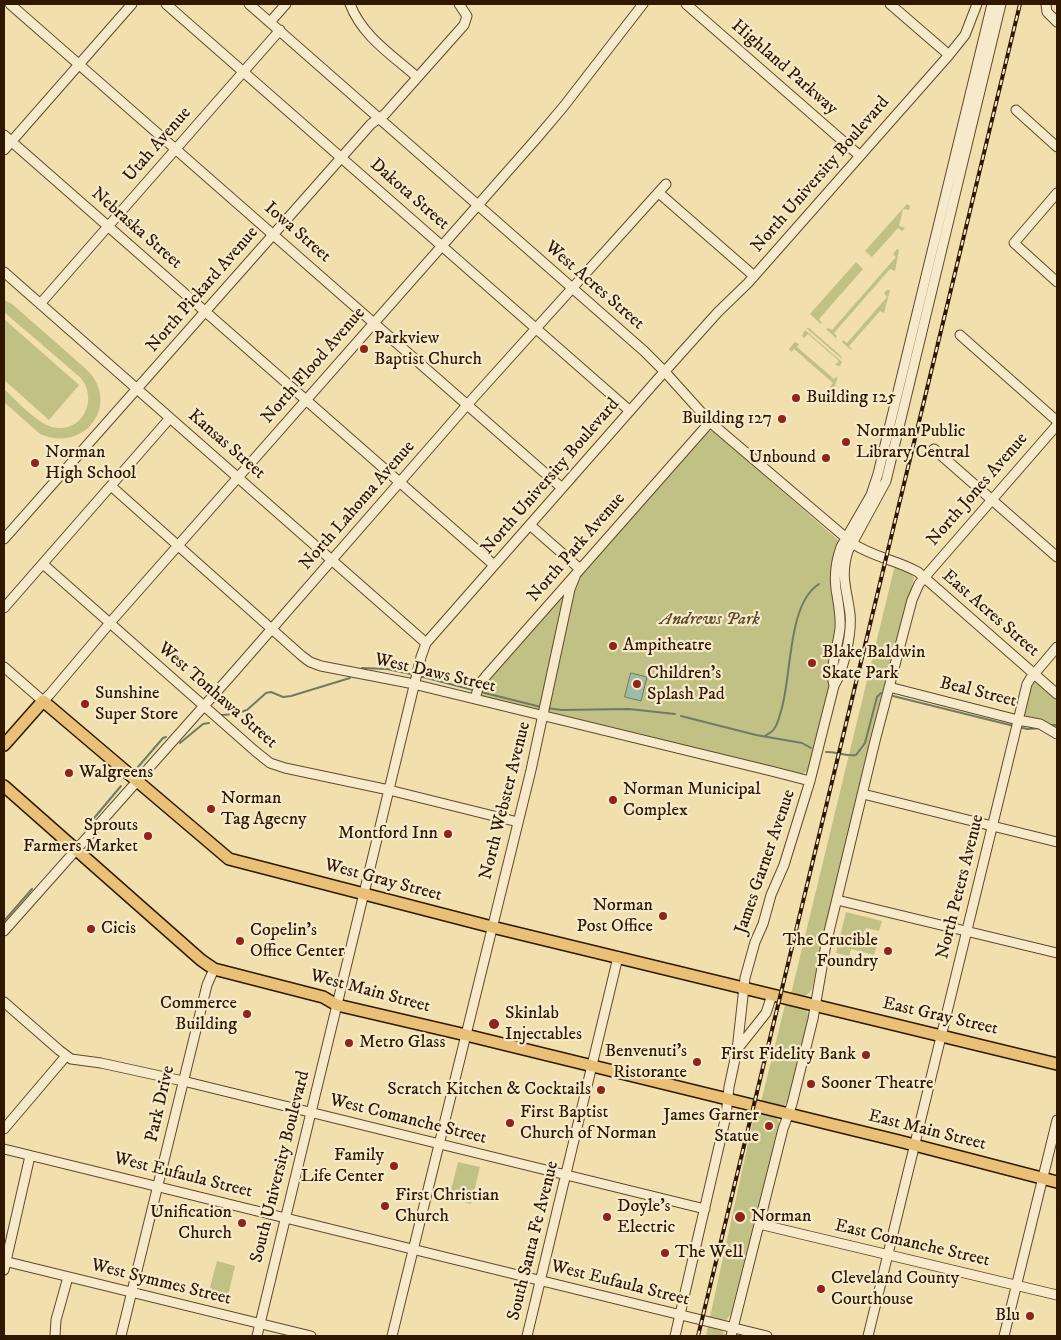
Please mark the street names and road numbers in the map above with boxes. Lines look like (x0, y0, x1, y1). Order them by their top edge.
street label: Highland Parkway (726, 16, 842, 120)
street label: North University Boulevard (747, 92, 895, 258)
street label: Utah Avenue (120, 103, 196, 187)
street label: Dakota Street (365, 155, 453, 235)
street label: Nebraska Street (86, 184, 186, 274)
street label: Iowa Street (259, 198, 335, 268)
street label: North Pickard Avenue (142, 223, 264, 357)
street label: West Acres Street (540, 237, 648, 335)
street label: North Flood Avenue (257, 303, 371, 429)
street label: North University Boulevard (477, 394, 625, 560)
street label: Kansas Street (183, 405, 269, 485)
street label: North Jones Avenue (923, 429, 1033, 551)
street label: North Lahoma Avenue (296, 437, 420, 575)
street label: North Park Avenue (524, 489, 630, 607)
street label: East Acres Street (937, 566, 1043, 662)
street label: West Tonhawa Street (153, 638, 281, 754)
street label: West Daws Street (372, 650, 498, 698)
street label: Beal Street (937, 673, 1019, 713)
street label: North Webster Avenue (476, 720, 536, 882)
street label: James Garner Avenue (731, 787, 801, 937)
street label: North Peters Avenue (933, 812, 989, 962)
street label: West Gray Street (322, 855, 444, 907)
street label: West Main Street (308, 966, 432, 1018)
street label: East Gray Street (880, 993, 1000, 1041)
street label: Park Drive (142, 1064, 180, 1144)
street label: South University Boulevard (247, 1069, 315, 1265)
street label: West Comanche Street (327, 1090, 489, 1150)
street label: East Main Street (866, 1106, 988, 1156)
street label: West Eufaula Street (112, 1148, 254, 1204)
street label: South Santa Fe Avenue (504, 1159, 564, 1323)
street label: East Comanche Street (832, 1216, 992, 1272)
street label: West Symmes Street (89, 1255, 233, 1311)
street label: West Eufaula Street (549, 1256, 691, 1312)

